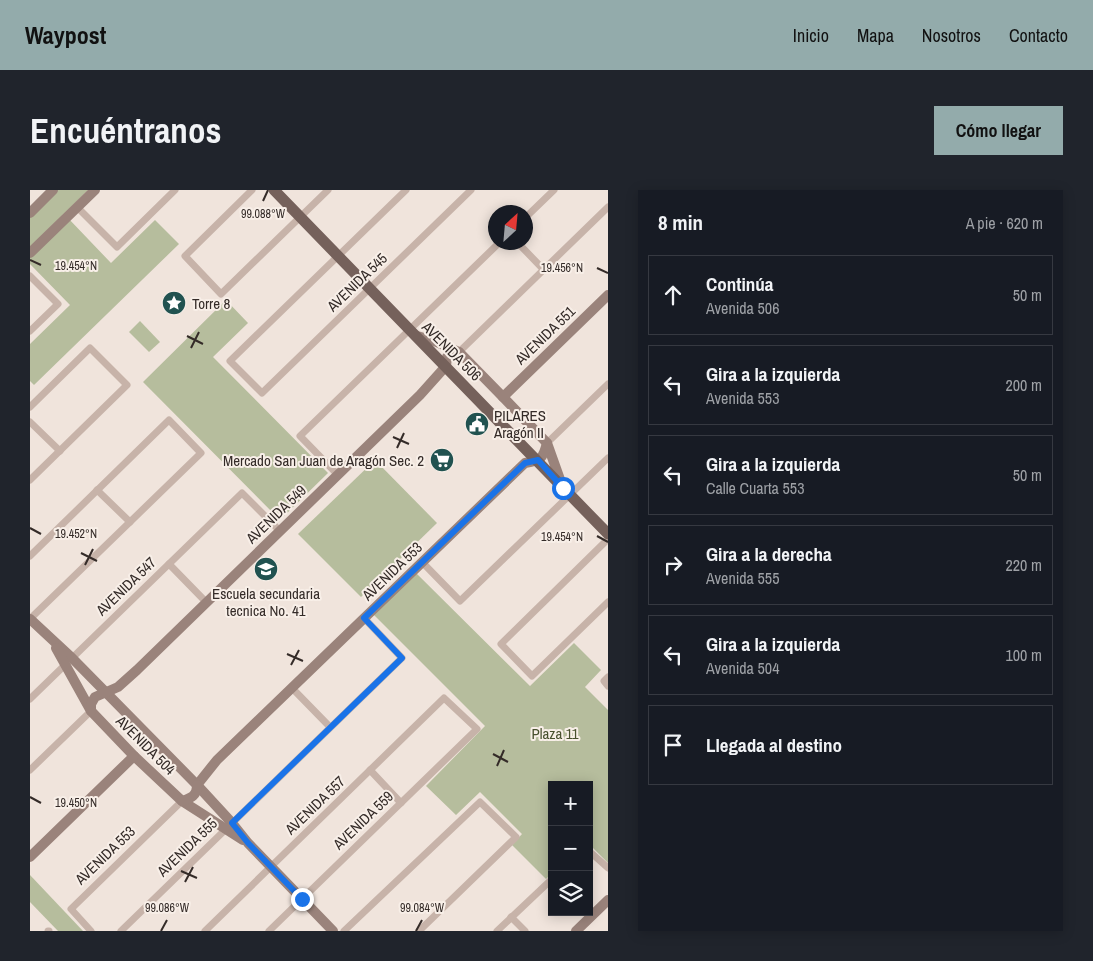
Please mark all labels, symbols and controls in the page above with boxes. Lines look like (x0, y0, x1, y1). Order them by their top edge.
text: Waypost (25, 19, 106, 51)
text: Inicio (793, 23, 829, 48)
text: Mapa (857, 23, 894, 48)
text: Nosotros (922, 23, 981, 48)
text: Contacto (1009, 23, 1068, 48)
button: Cómo llegar (934, 106, 1063, 155)
text: Encuéntranos (30, 107, 221, 154)
north arrow (488, 205, 533, 250)
text: 99.088°W (241, 206, 286, 222)
text: 8 min (658, 208, 703, 237)
text: A pie · 620 m (966, 212, 1043, 234)
street label: AVENIDA 545 (322, 248, 392, 317)
text: 19.454°N (55, 258, 97, 274)
text: 19.456°N (541, 260, 583, 276)
text: Continúa (706, 271, 774, 297)
icon: ahead (659, 281, 687, 309)
text: 50 m (1013, 284, 1042, 306)
place icon: Torre 8 (161, 290, 187, 316)
place label: Torre 8 (192, 293, 230, 314)
text: Avenida 506 (706, 297, 779, 319)
street label: AVENIDA 551 (510, 301, 580, 370)
street label: AVENIDA 506 (417, 316, 487, 386)
text: Gira a la izquierda (706, 361, 840, 387)
icon: left (659, 371, 687, 399)
text: 200 m (1006, 374, 1042, 396)
text: Avenida 553 (706, 387, 779, 409)
place label: PILARES Aragón II (493, 405, 546, 443)
public building icon: PILARES Aragón II (464, 411, 490, 437)
supermarket icon: Mercado San Juan de Aragón Sec. 2 (429, 447, 455, 473)
place label: Mercado San Juan de Aragón Sec. 2 (223, 450, 424, 471)
text: Gira a la izquierda (706, 451, 840, 477)
icon: left (659, 461, 687, 489)
text: 50 m (1013, 464, 1042, 486)
route start (552, 477, 575, 500)
text: Calle Cuarta 553 (706, 477, 804, 499)
street label: AVENIDA 549 (241, 480, 311, 549)
text: 19.452°N (55, 526, 97, 542)
text: 19.454°N (541, 529, 583, 545)
street label: AVENIDA 553 (357, 537, 427, 606)
text: Gira a la derecha (706, 541, 832, 567)
icon: right (659, 551, 687, 579)
street label: AVENIDA 547 (91, 552, 161, 621)
text: 220 m (1006, 554, 1042, 576)
school or university icon: Escuela secundaria tecnica No. 41 (253, 556, 279, 582)
text: Avenida 555 (706, 567, 779, 589)
place label: Escuela secundaria tecnica No. 41 (212, 583, 320, 621)
text: Gira a la izquierda (706, 631, 840, 657)
icon: left (659, 641, 687, 669)
text: 100 m (1006, 644, 1042, 666)
text: Avenida 504 (706, 657, 779, 679)
street label: AVENIDA 504 (111, 710, 181, 780)
park label: Plaza 11 (532, 723, 579, 744)
icon: arrive (659, 731, 687, 759)
text: Llegada al destino (706, 732, 842, 758)
street label: AVENIDA 557 (280, 771, 350, 840)
map controls (548, 781, 593, 916)
button: + (548, 781, 593, 826)
street label: AVENIDA 559 (328, 786, 398, 855)
text: 19.450°N (55, 795, 97, 811)
street label: AVENIDA 555 (152, 813, 222, 882)
street label: AVENIDA 553 (70, 821, 140, 890)
button: − (548, 826, 593, 871)
button: layers (548, 871, 593, 916)
route end (291, 888, 314, 911)
text: 99.086°W (145, 900, 190, 916)
text: 99.084°W (400, 900, 445, 916)

